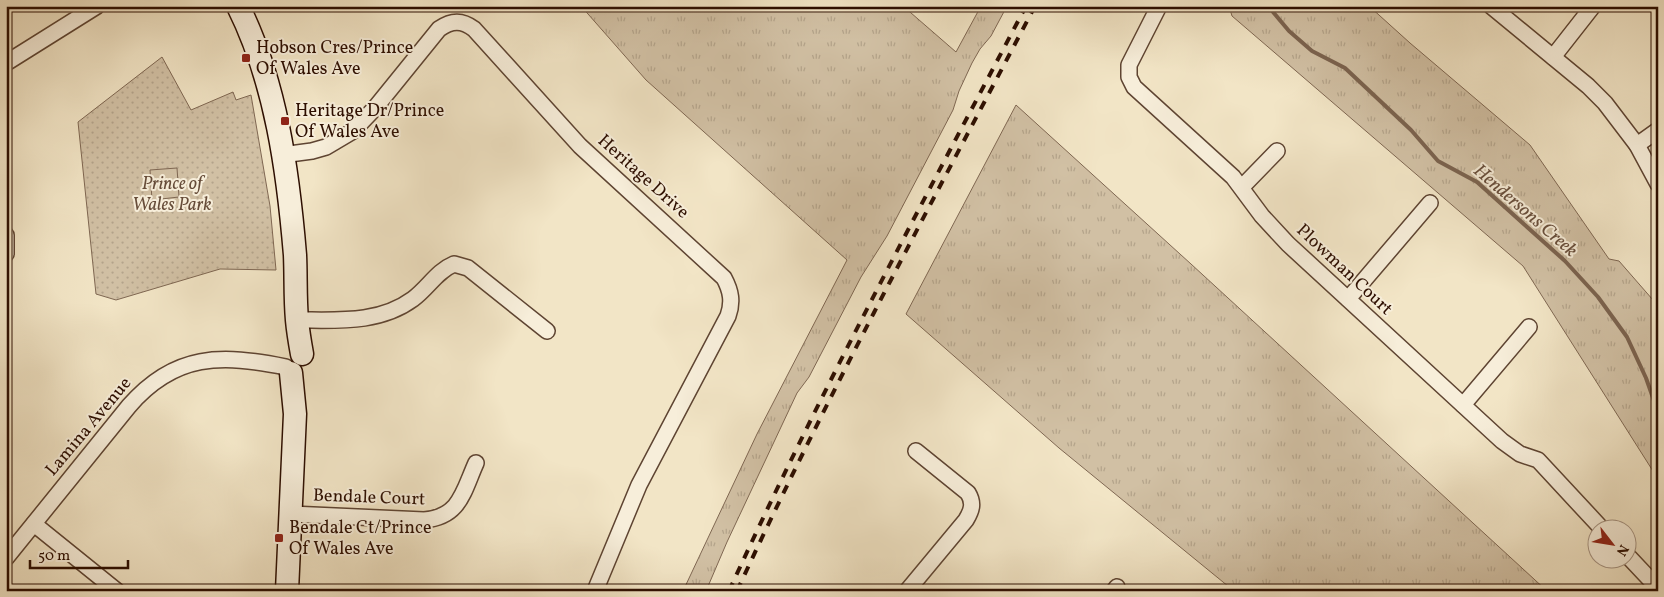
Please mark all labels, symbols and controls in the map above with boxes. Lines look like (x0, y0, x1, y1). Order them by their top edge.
place label: Hobson Cres/Prince Of Wales Ave (256, 36, 413, 82)
marker: Hobson Cres/Prince Of Wales Ave (240, 52, 252, 64)
place label: Heritage Dr/Prince Of Wales Ave (295, 99, 444, 145)
marker: Heritage Dr/Prince Of Wales Ave (279, 115, 291, 127)
street label: Heritage Drive (592, 129, 694, 225)
water label: Hendersons Creek (1467, 158, 1583, 264)
park label: Prince of Wales Park (132, 172, 212, 218)
street label: Plowman Court (1290, 219, 1398, 321)
street label: Lamina Avenue (40, 372, 138, 482)
street label: Bendale Court (312, 484, 426, 512)
place label: Bendale Ct/Prince Of Wales Ave (289, 516, 432, 562)
north arrow (1586, 520, 1636, 570)
marker: Bendale Ct/Prince Of Wales Ave (273, 532, 285, 544)
scale bar (30, 537, 128, 569)
text: N (1611, 541, 1633, 559)
text: 50 m (38, 546, 70, 567)

